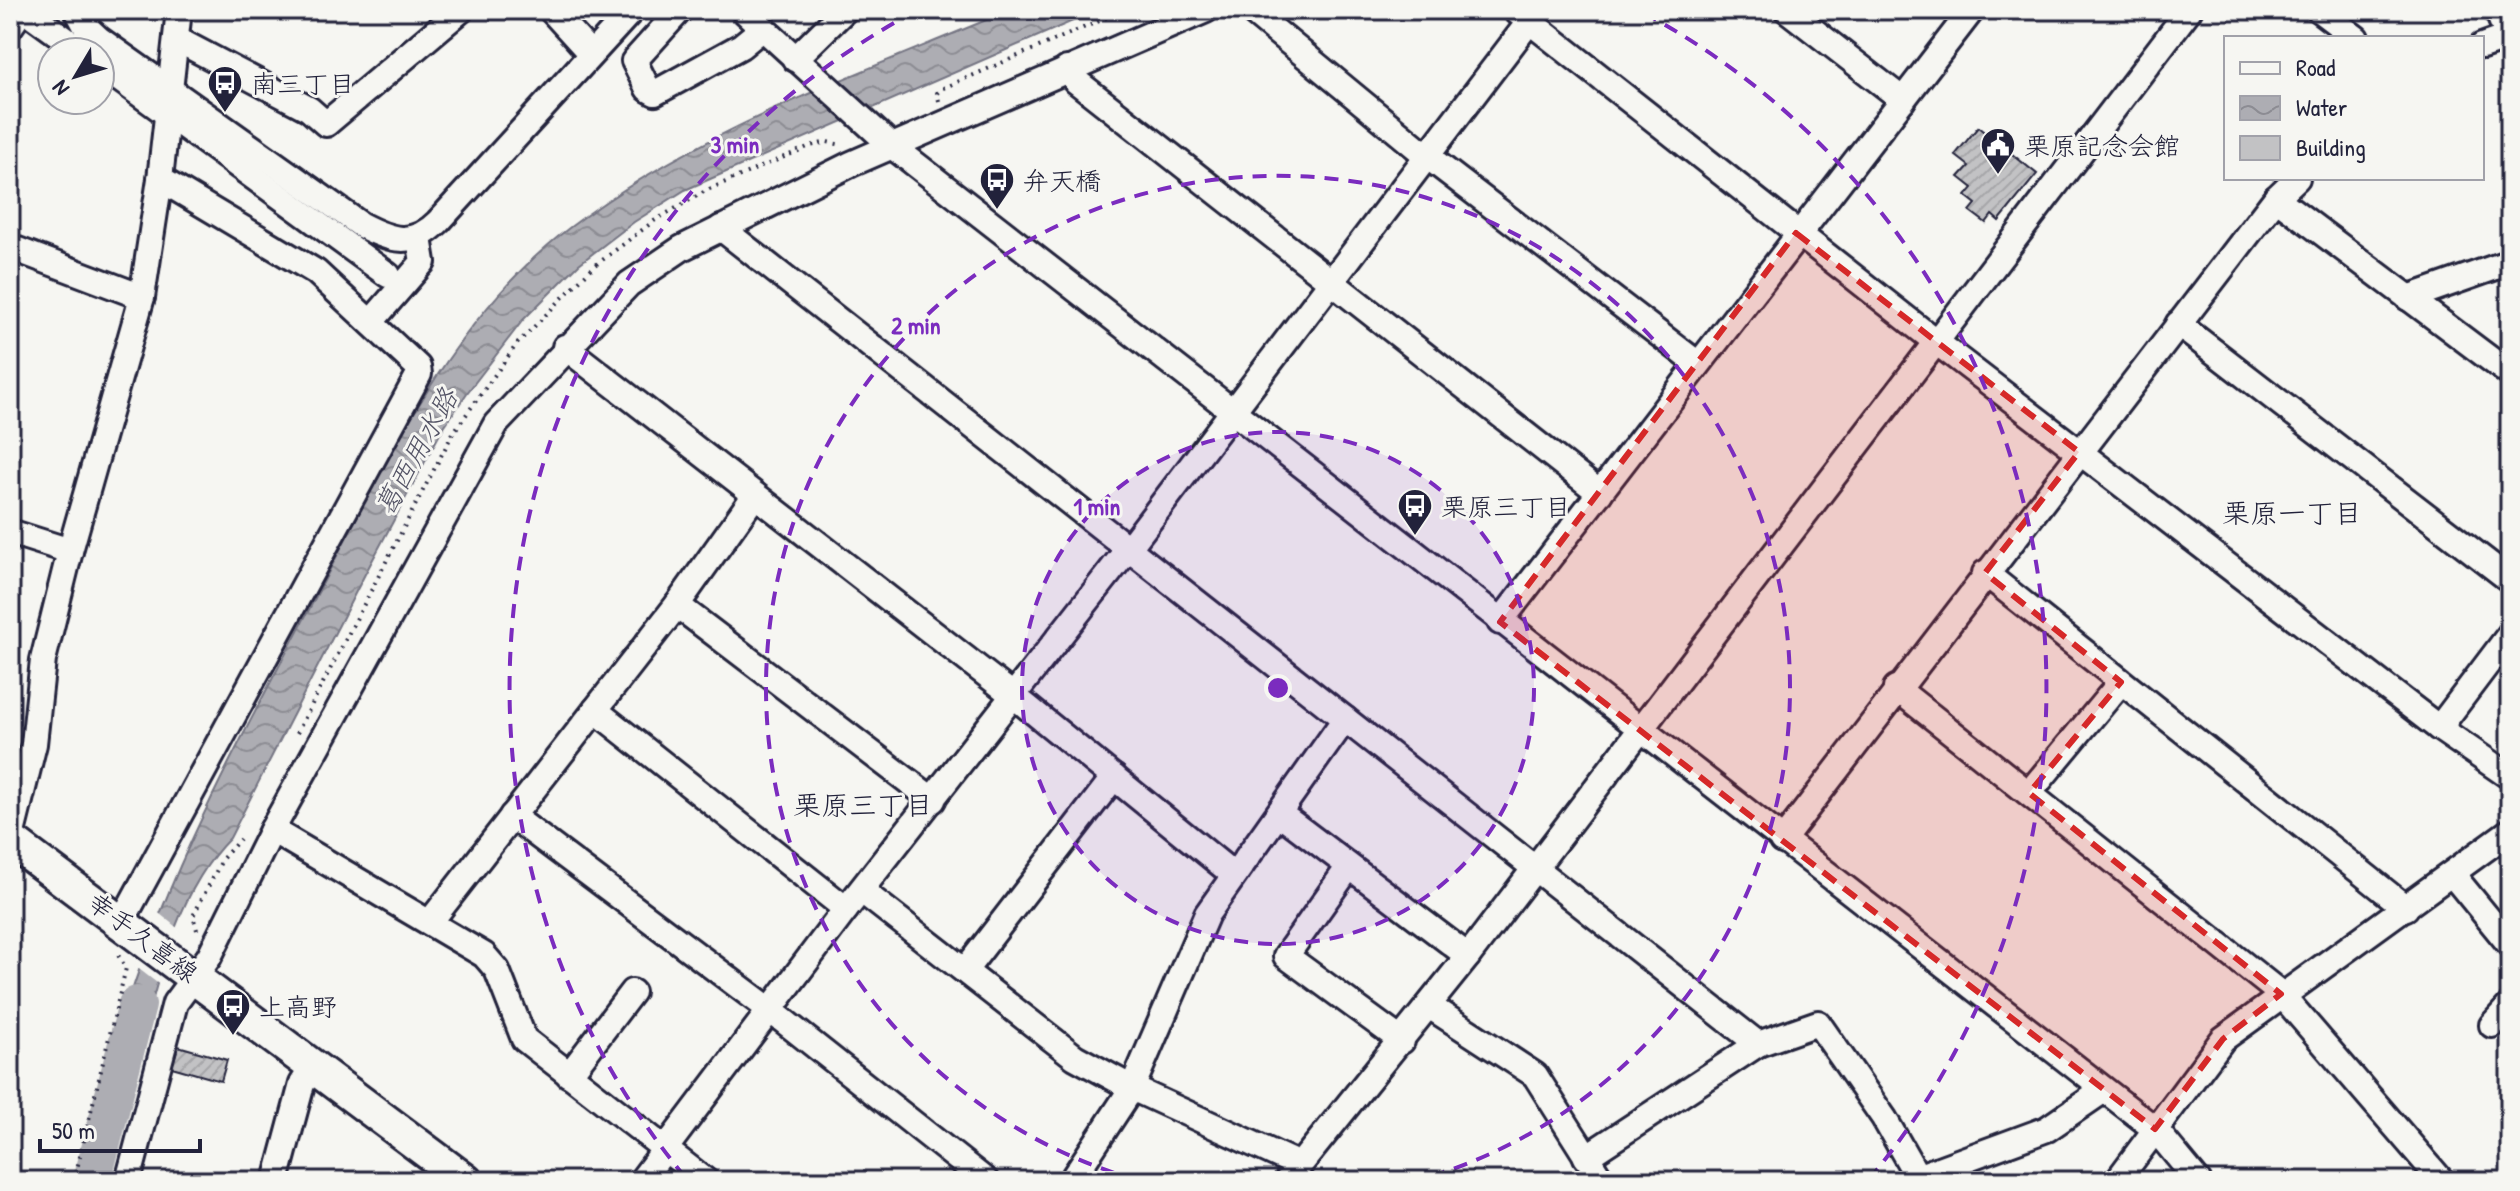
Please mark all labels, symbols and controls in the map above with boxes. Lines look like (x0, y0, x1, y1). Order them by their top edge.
north arrow (36, 36, 116, 116)
legend (2224, 36, 2484, 180)
text: Road (2296, 51, 2335, 83)
bus stop icon: 南三丁目 (206, 64, 244, 114)
place label: 南三丁目 (251, 66, 355, 101)
text: N (45, 74, 76, 102)
text: Water (2296, 91, 2347, 123)
public building icon: 栗原記念会館 (1979, 126, 2017, 176)
text: 3 min (711, 128, 760, 160)
place label: 栗原記念会館 (2024, 128, 2180, 163)
text: Building (2296, 131, 2366, 163)
bus stop icon: 弁天橋 (978, 161, 1016, 211)
place label: 弁天橋 (1023, 163, 1101, 198)
text: 2 min (891, 309, 941, 341)
water label: 葛西用水路 (365, 380, 468, 522)
bus stop icon: 栗原三丁目 (1396, 487, 1434, 537)
place label: 栗原三丁目 (1441, 489, 1571, 524)
text: 1 min (1074, 490, 1121, 522)
district label: 栗原一丁目 (2222, 494, 2362, 532)
centre of rings (1264, 674, 1292, 702)
district label: 栗原三丁目 (793, 786, 933, 824)
street label: 幸手久喜線 (81, 884, 205, 990)
bus stop icon: 上高野 (214, 987, 252, 1037)
place label: 上高野 (259, 989, 337, 1024)
scale bar (40, 1103, 200, 1153)
text: 50 m (52, 1114, 95, 1146)

